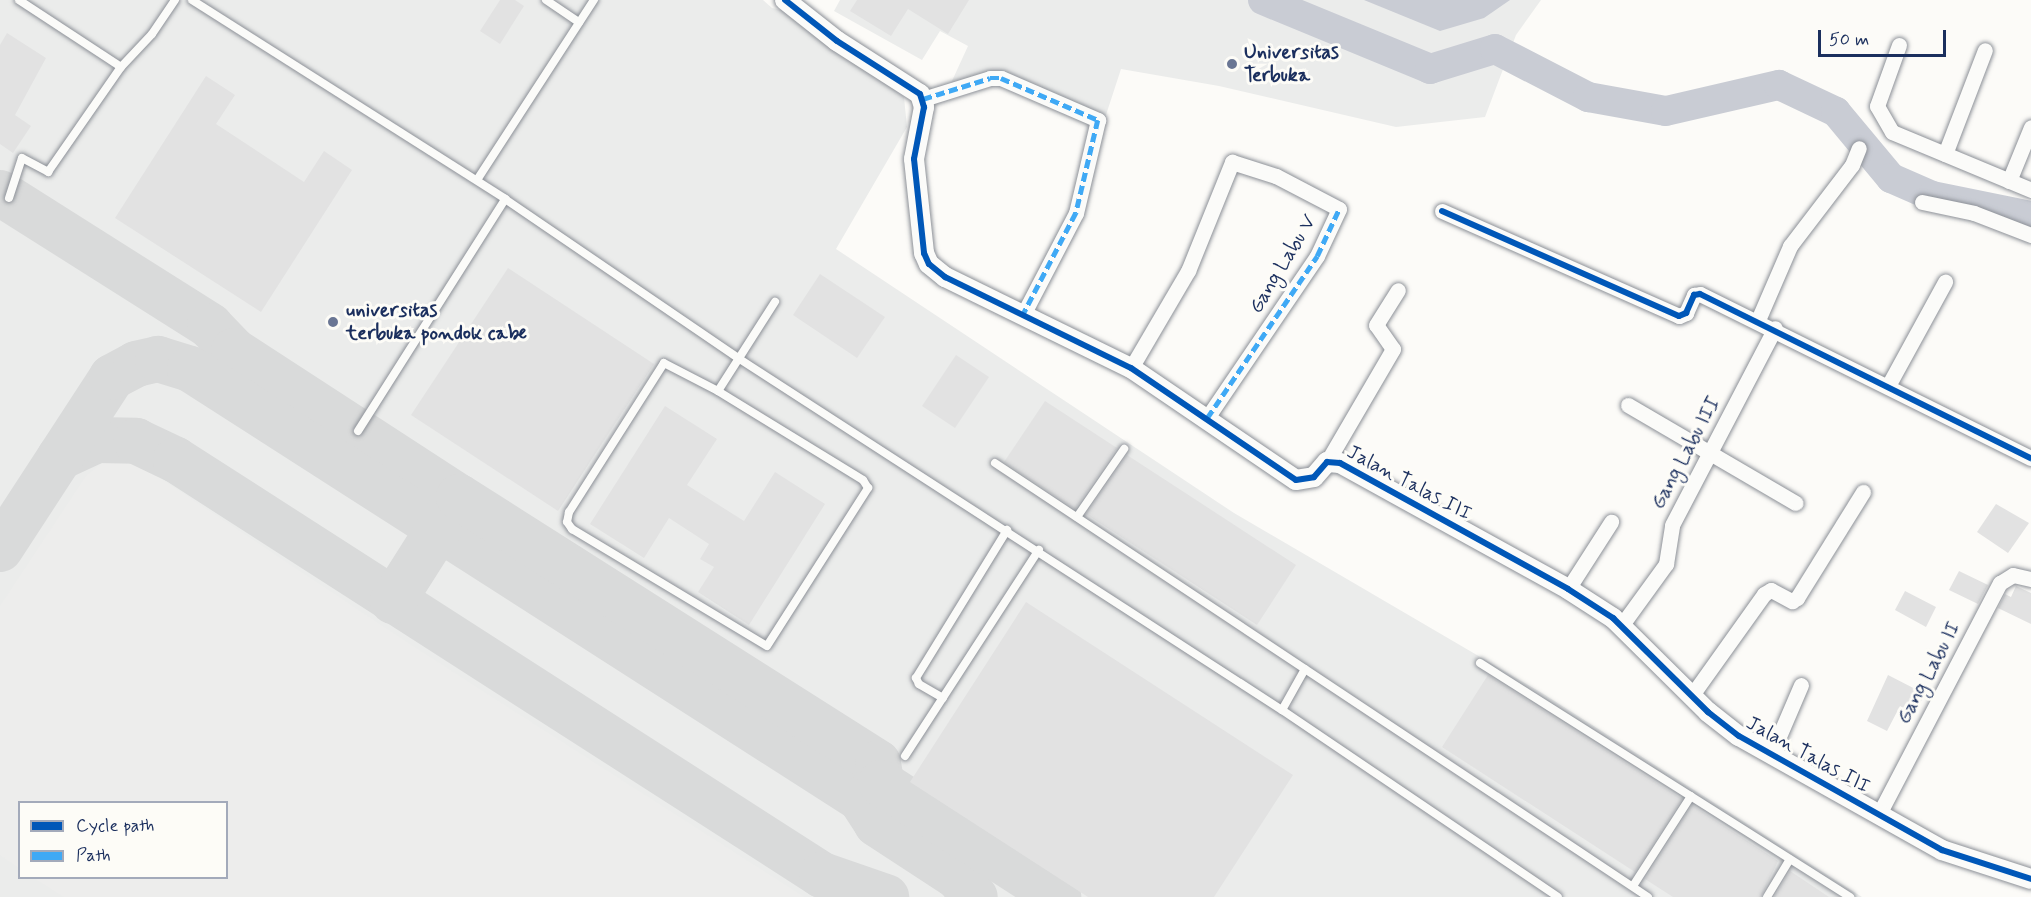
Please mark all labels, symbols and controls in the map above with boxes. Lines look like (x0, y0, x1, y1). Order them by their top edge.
scale bar (1821, 18, 1948, 56)
text: 50 m (1829, 28, 1869, 52)
place label: Universitas Terbuka (1244, 40, 1339, 87)
marker: Universitas Terbuka (1225, 57, 1239, 71)
street label: Gang Labu V (1245, 211, 1321, 317)
place label: universitas terbuka pondok cabe (346, 298, 520, 345)
marker: universitas terbuka pondok cabe (324, 313, 342, 331)
street label: Gang Labu III (1646, 393, 1726, 513)
street label: Jalan Talas III (1345, 441, 1473, 525)
street label: Gang Labu II (1891, 615, 1967, 731)
street label: Jalan Talas III (1744, 712, 1872, 798)
legend (18, 801, 228, 879)
text: Cycle path (76, 814, 154, 838)
text: Path (76, 844, 111, 868)

